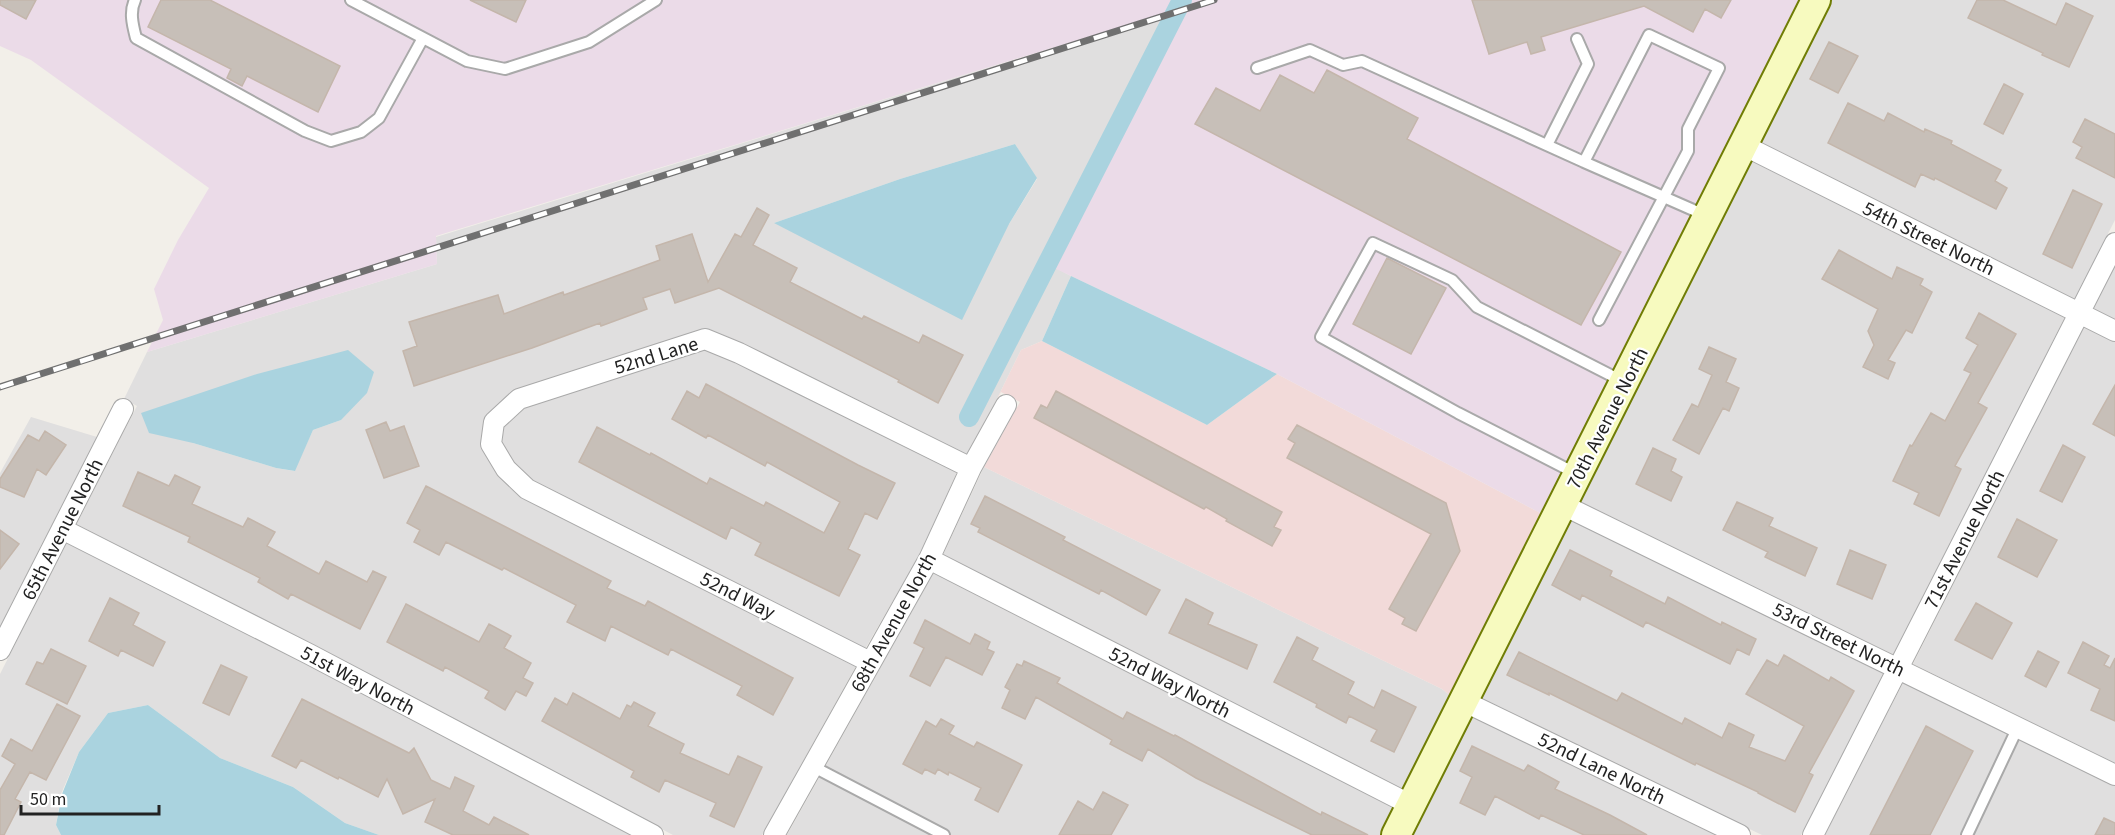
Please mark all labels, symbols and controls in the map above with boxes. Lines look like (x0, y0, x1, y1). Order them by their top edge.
street label: 54th Street North (1858, 195, 1999, 283)
street label: 52nd Lane (611, 330, 702, 382)
street label: 70th Avenue North (1560, 343, 1656, 494)
street label: 65th Avenue North (15, 454, 111, 605)
street label: 71st Avenue North (1918, 465, 2012, 614)
street label: 68th Avenue North (844, 548, 944, 697)
street label: 52nd Way (695, 565, 780, 627)
street label: 53rd Street North (1768, 596, 1909, 684)
street label: 51st Way North (295, 639, 420, 723)
street label: 52nd Way North (1104, 640, 1235, 726)
street label: 52nd Lane North (1533, 726, 1670, 812)
scale bar (21, 778, 159, 816)
text: 50 m (30, 787, 66, 812)

